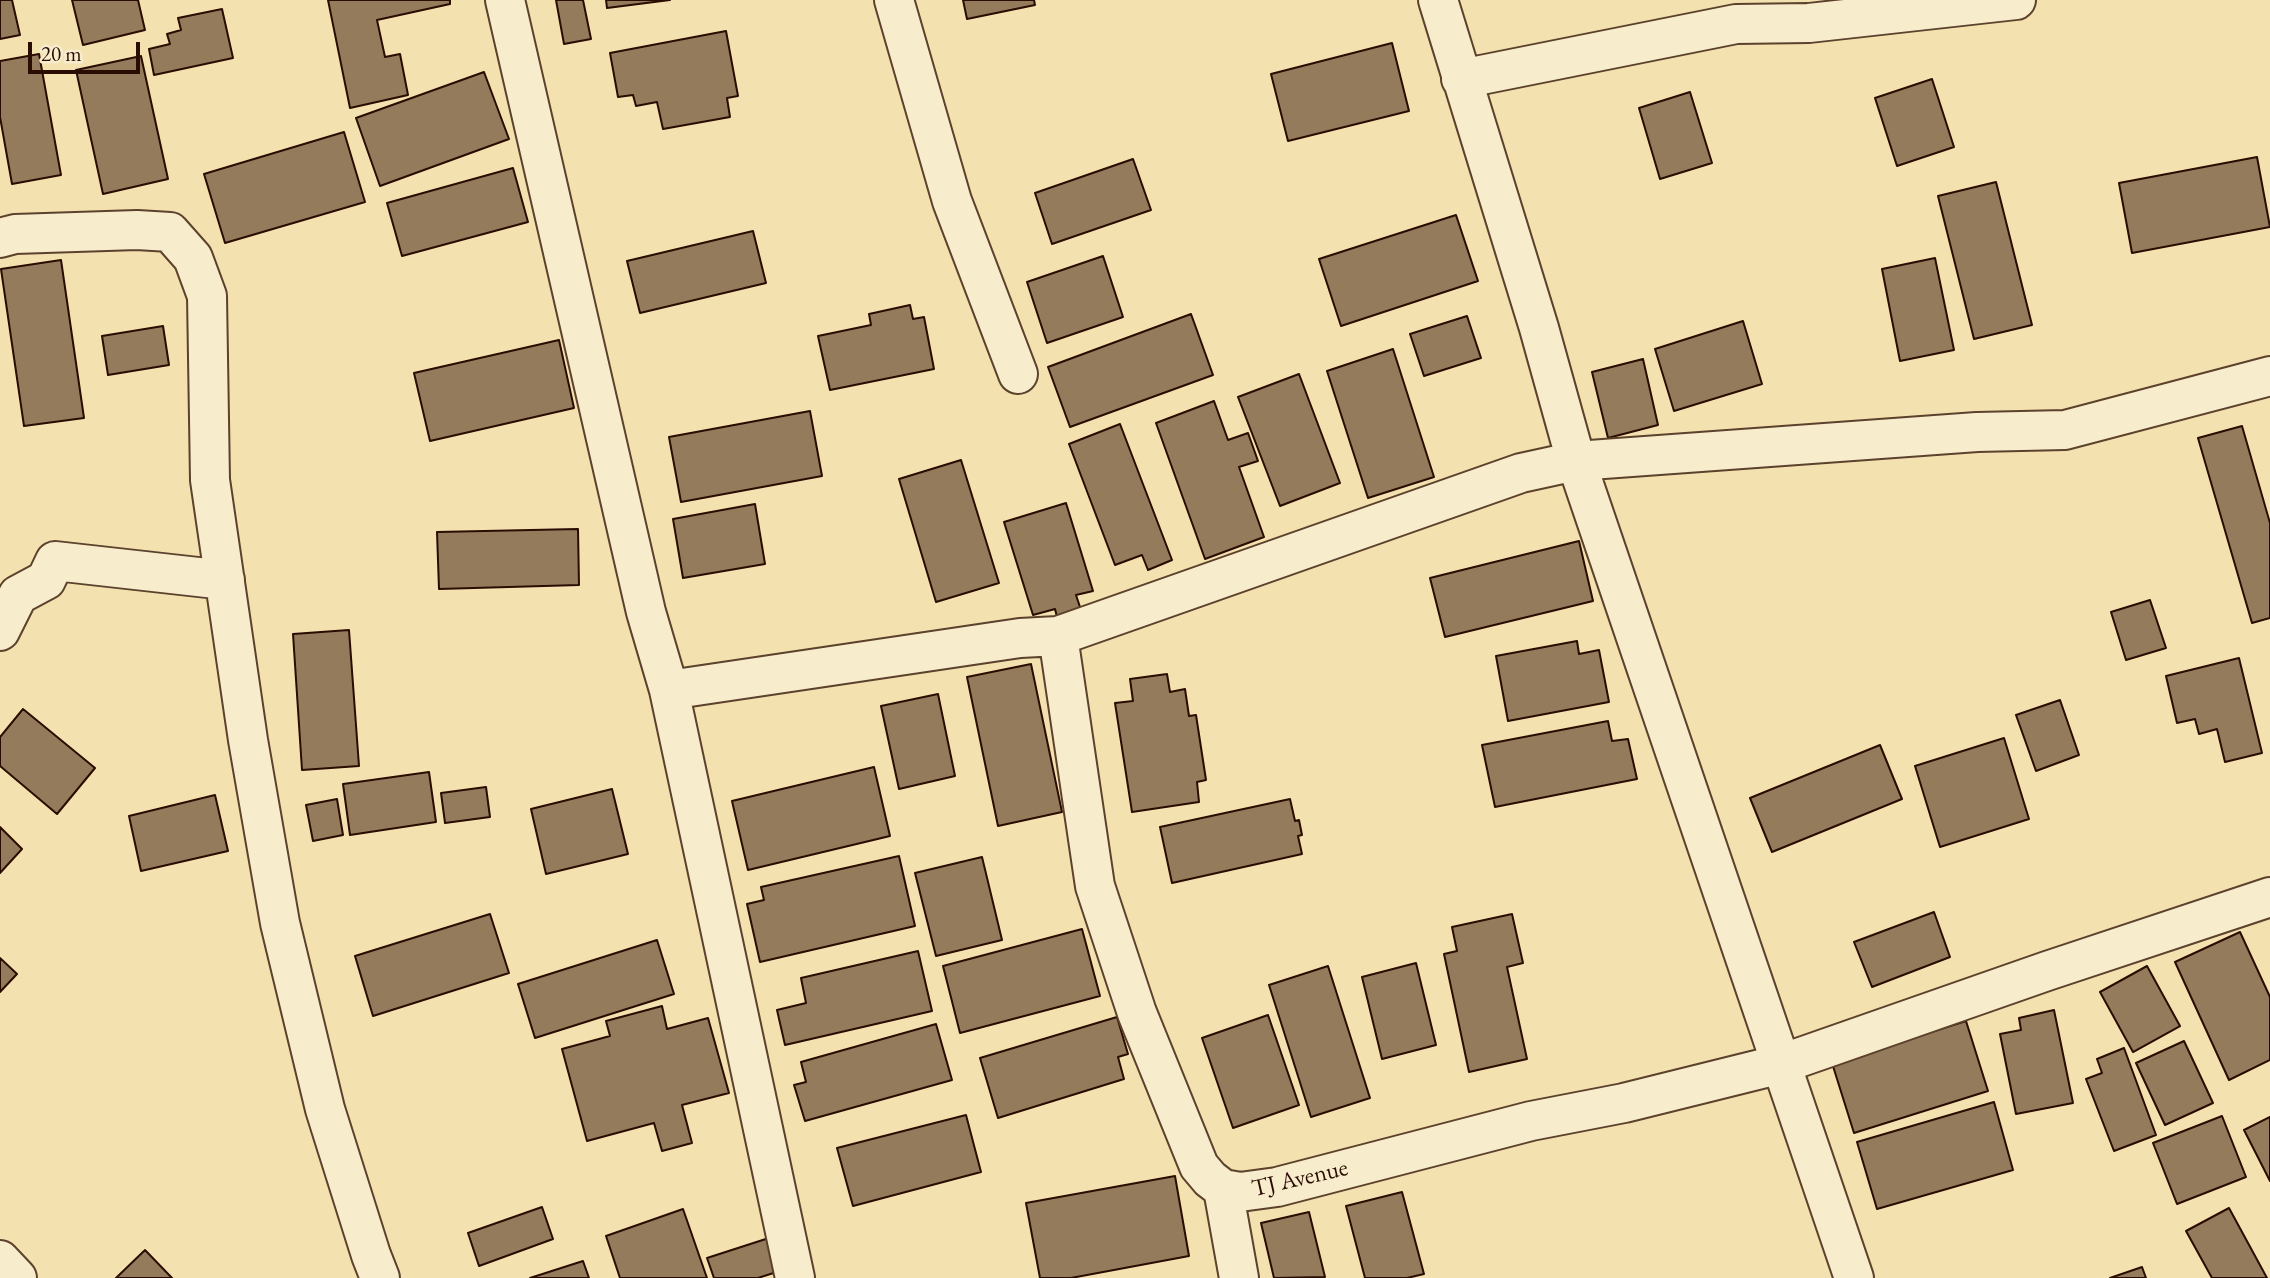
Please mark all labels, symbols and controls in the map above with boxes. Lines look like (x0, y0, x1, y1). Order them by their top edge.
scale bar (32, 28, 144, 72)
text: 20 m (41, 40, 82, 67)
street label: TJ Avenue (1249, 1154, 1351, 1204)

